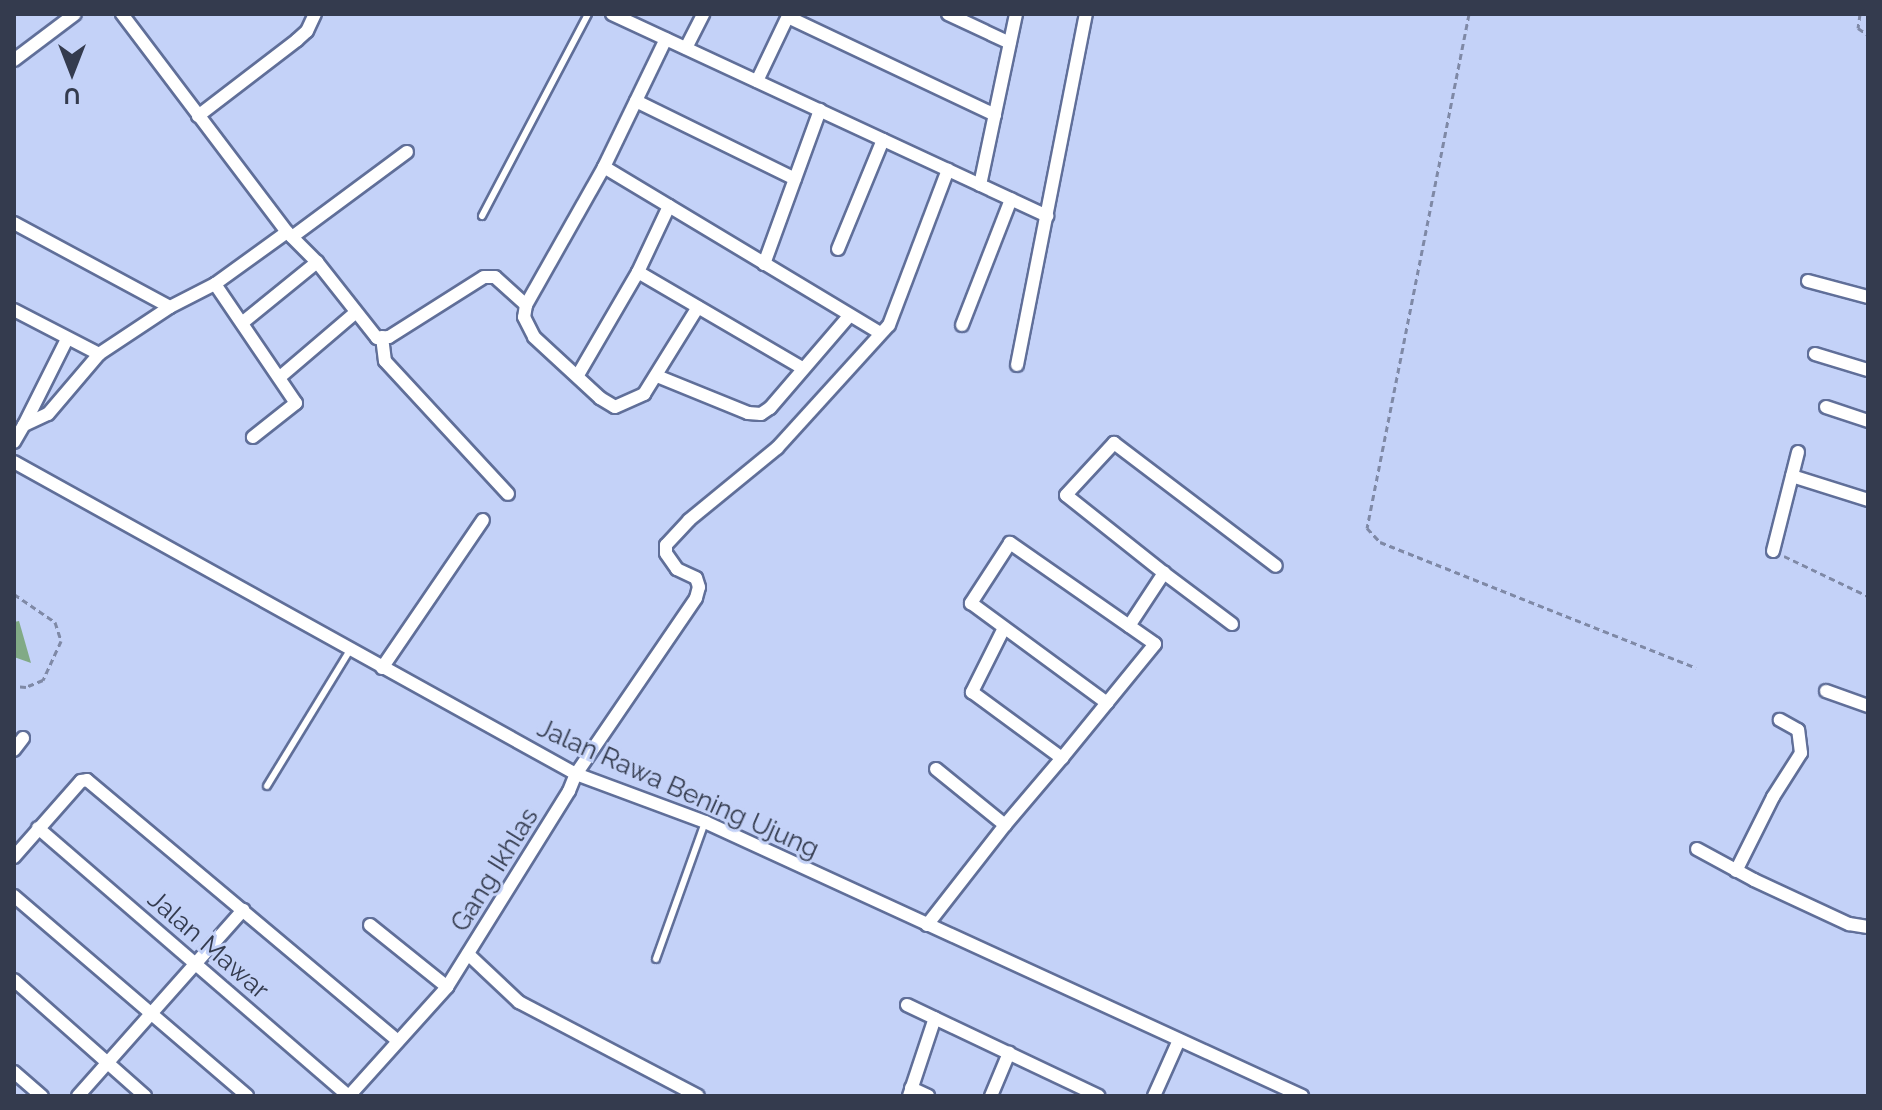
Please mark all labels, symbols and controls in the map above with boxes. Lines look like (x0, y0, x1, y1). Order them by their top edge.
north arrow (32, 32, 112, 112)
text: U (64, 83, 80, 109)
street label: Jalan Rawa Bening Ujung (532, 713, 824, 865)
street label: Gang Ikhlas (445, 802, 545, 938)
street label: Jalan Mawar (141, 884, 275, 1006)

